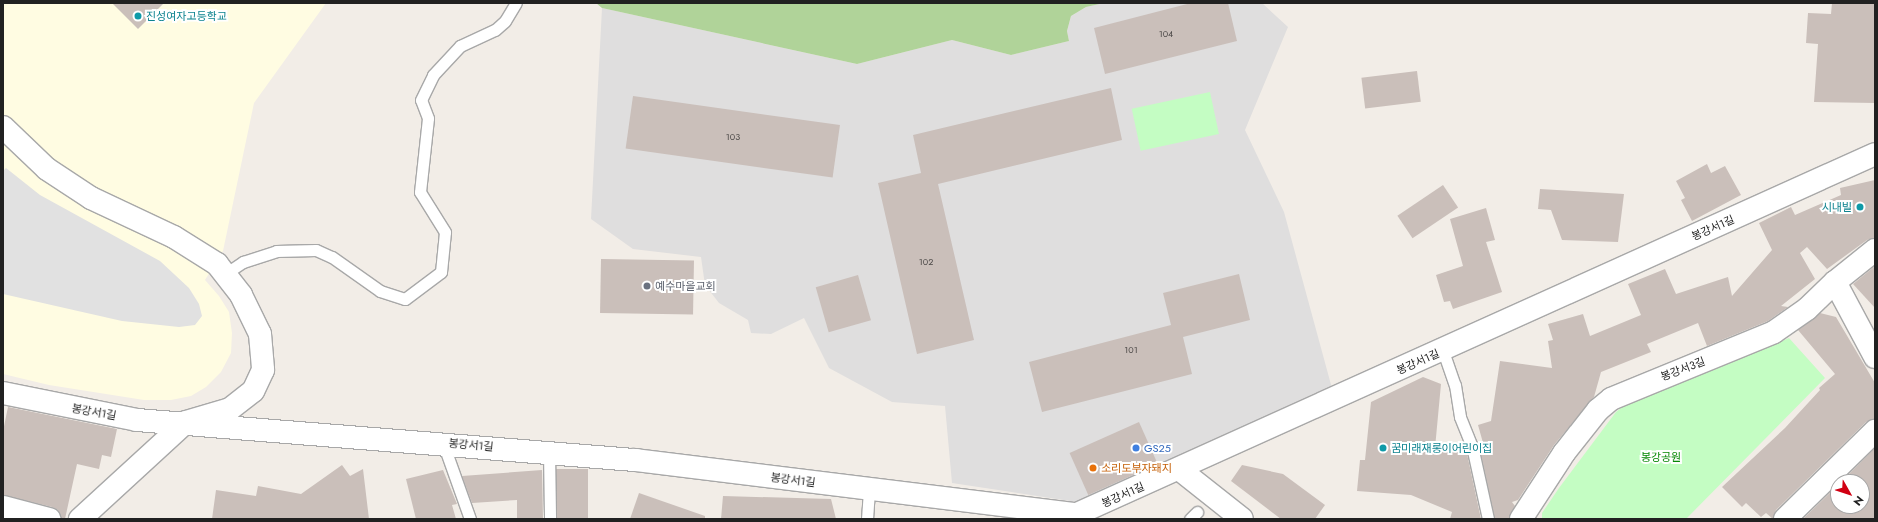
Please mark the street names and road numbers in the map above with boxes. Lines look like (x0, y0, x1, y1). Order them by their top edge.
street label: 봉강서1길 (1690, 213, 1736, 243)
street label: 봉강서1길 (1395, 347, 1441, 377)
street label: 봉강서3길 (1659, 355, 1707, 383)
street label: 봉강서1길 (70, 402, 118, 422)
street label: 봉강서1길 (448, 436, 494, 454)
street label: 봉강서1길 (770, 471, 816, 489)
street label: 봉강서1길 (1100, 480, 1146, 510)

